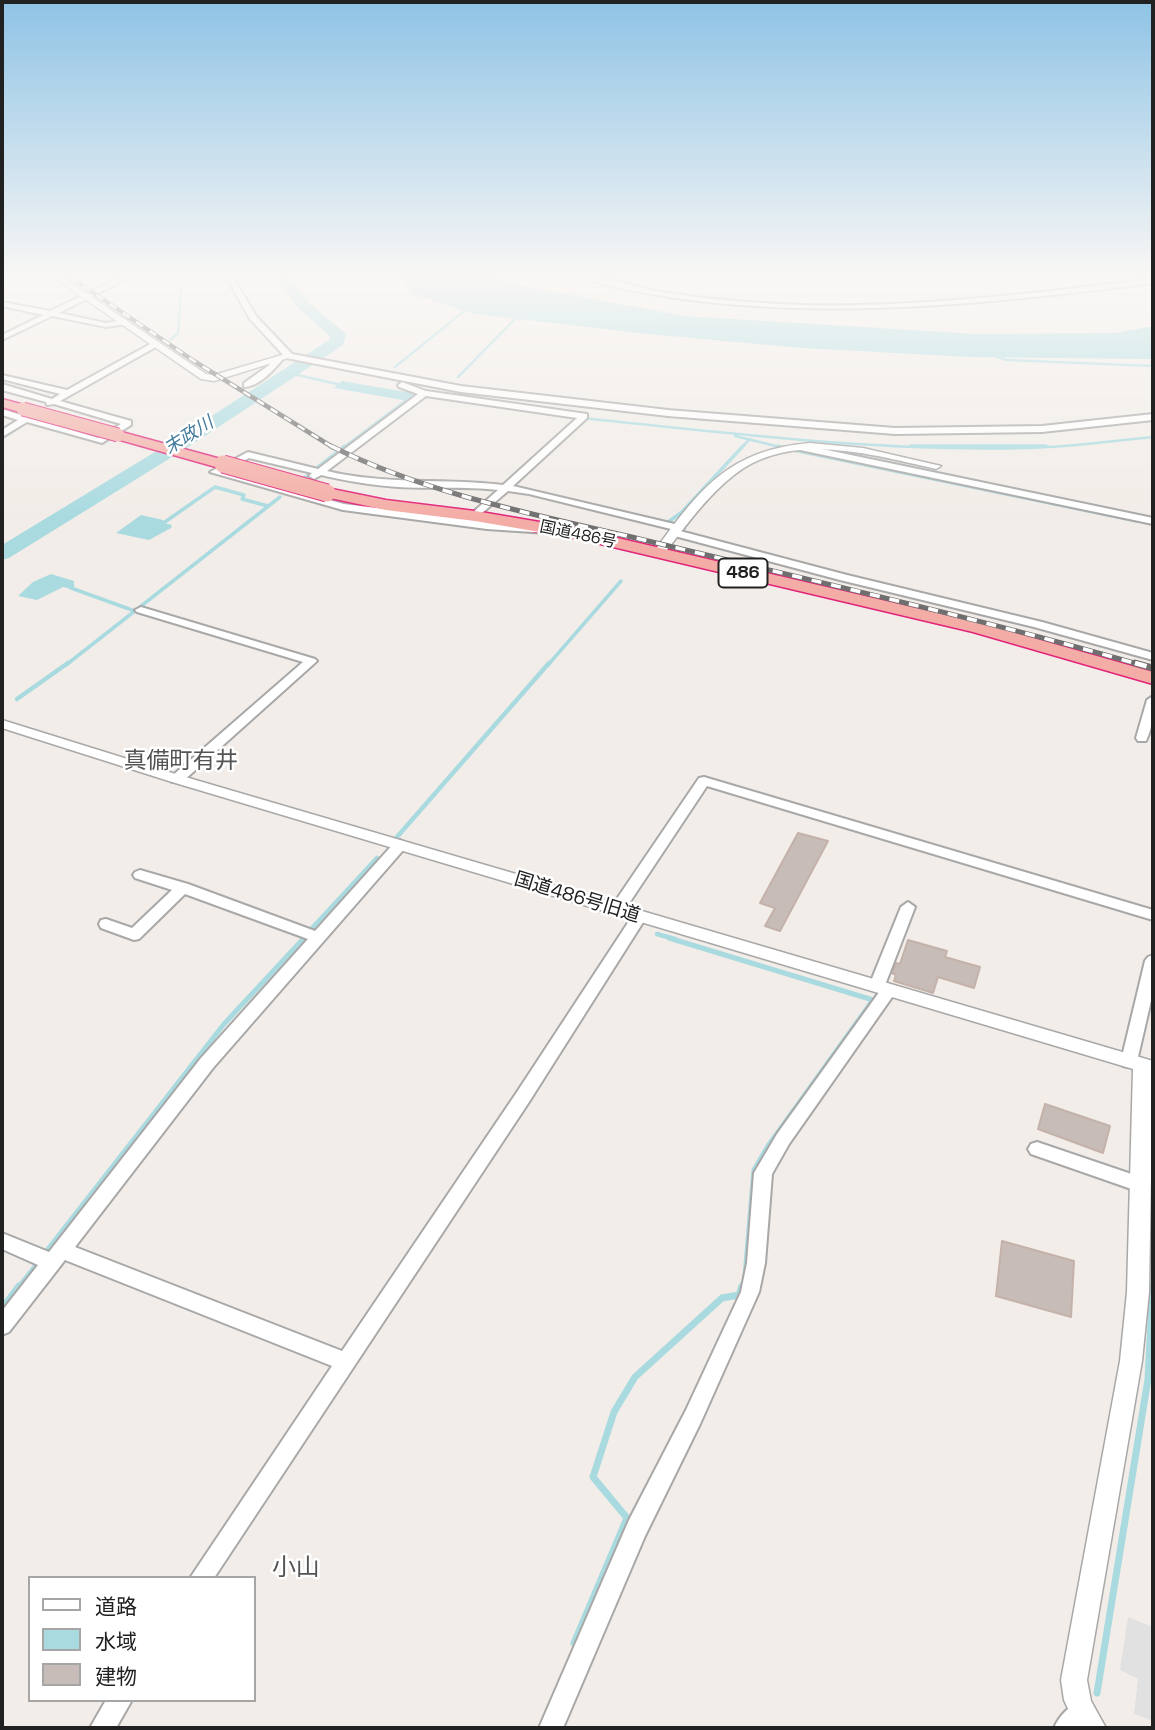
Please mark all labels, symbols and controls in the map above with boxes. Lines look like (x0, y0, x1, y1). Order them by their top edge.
water label: 末政川 (160, 413, 218, 459)
street label: 国道486号 (538, 518, 618, 552)
road number: 486 (718, 558, 768, 588)
district label: 真備町有井 (124, 748, 238, 776)
street label: 国道486号旧道 (511, 868, 643, 928)
district label: 小山 (272, 1554, 320, 1582)
legend (28, 1576, 256, 1702)
text: 道路 (95, 1593, 137, 1620)
text: 水域 (95, 1628, 137, 1655)
text: 建物 (95, 1663, 137, 1690)

